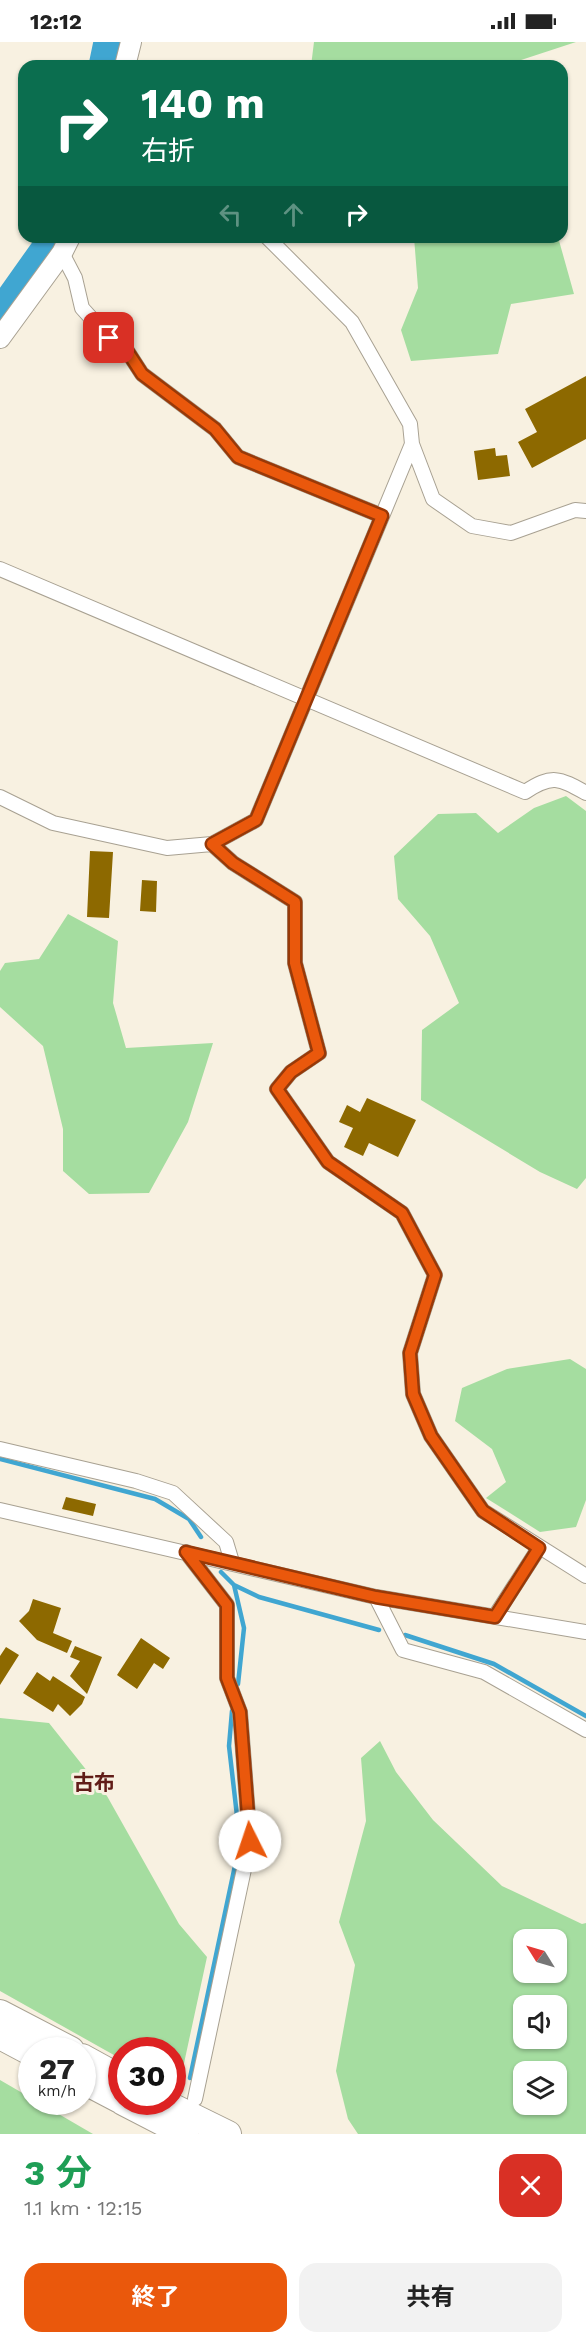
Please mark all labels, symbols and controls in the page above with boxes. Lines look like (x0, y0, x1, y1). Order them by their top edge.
text: 12:12 (30, 9, 82, 34)
text: 140 m (141, 79, 265, 128)
icon: right (42, 84, 120, 162)
text: 右折 (141, 135, 195, 167)
icon: left (214, 198, 247, 231)
icon: ahead (277, 198, 310, 231)
icon: right (340, 198, 373, 231)
pin (83, 312, 134, 363)
icon: arrive (92, 321, 125, 354)
district label: 古布 (73, 1770, 115, 1795)
position arrow (218, 1809, 282, 1873)
north arrow (513, 1929, 567, 1983)
map controls (513, 1929, 567, 2115)
button: sound (513, 1995, 567, 2049)
speed limit sign: 30 (108, 2037, 186, 2115)
text: 27 (39, 2051, 75, 2086)
button: layers (513, 2061, 567, 2115)
text: km/h (38, 2082, 76, 2100)
text: 3 分 (24, 2152, 92, 2194)
button: close (499, 2154, 562, 2217)
text: 1.1 km · 12:15 (24, 2196, 142, 2220)
button: 終了 (24, 2263, 287, 2332)
button: 共有 (299, 2263, 562, 2332)

